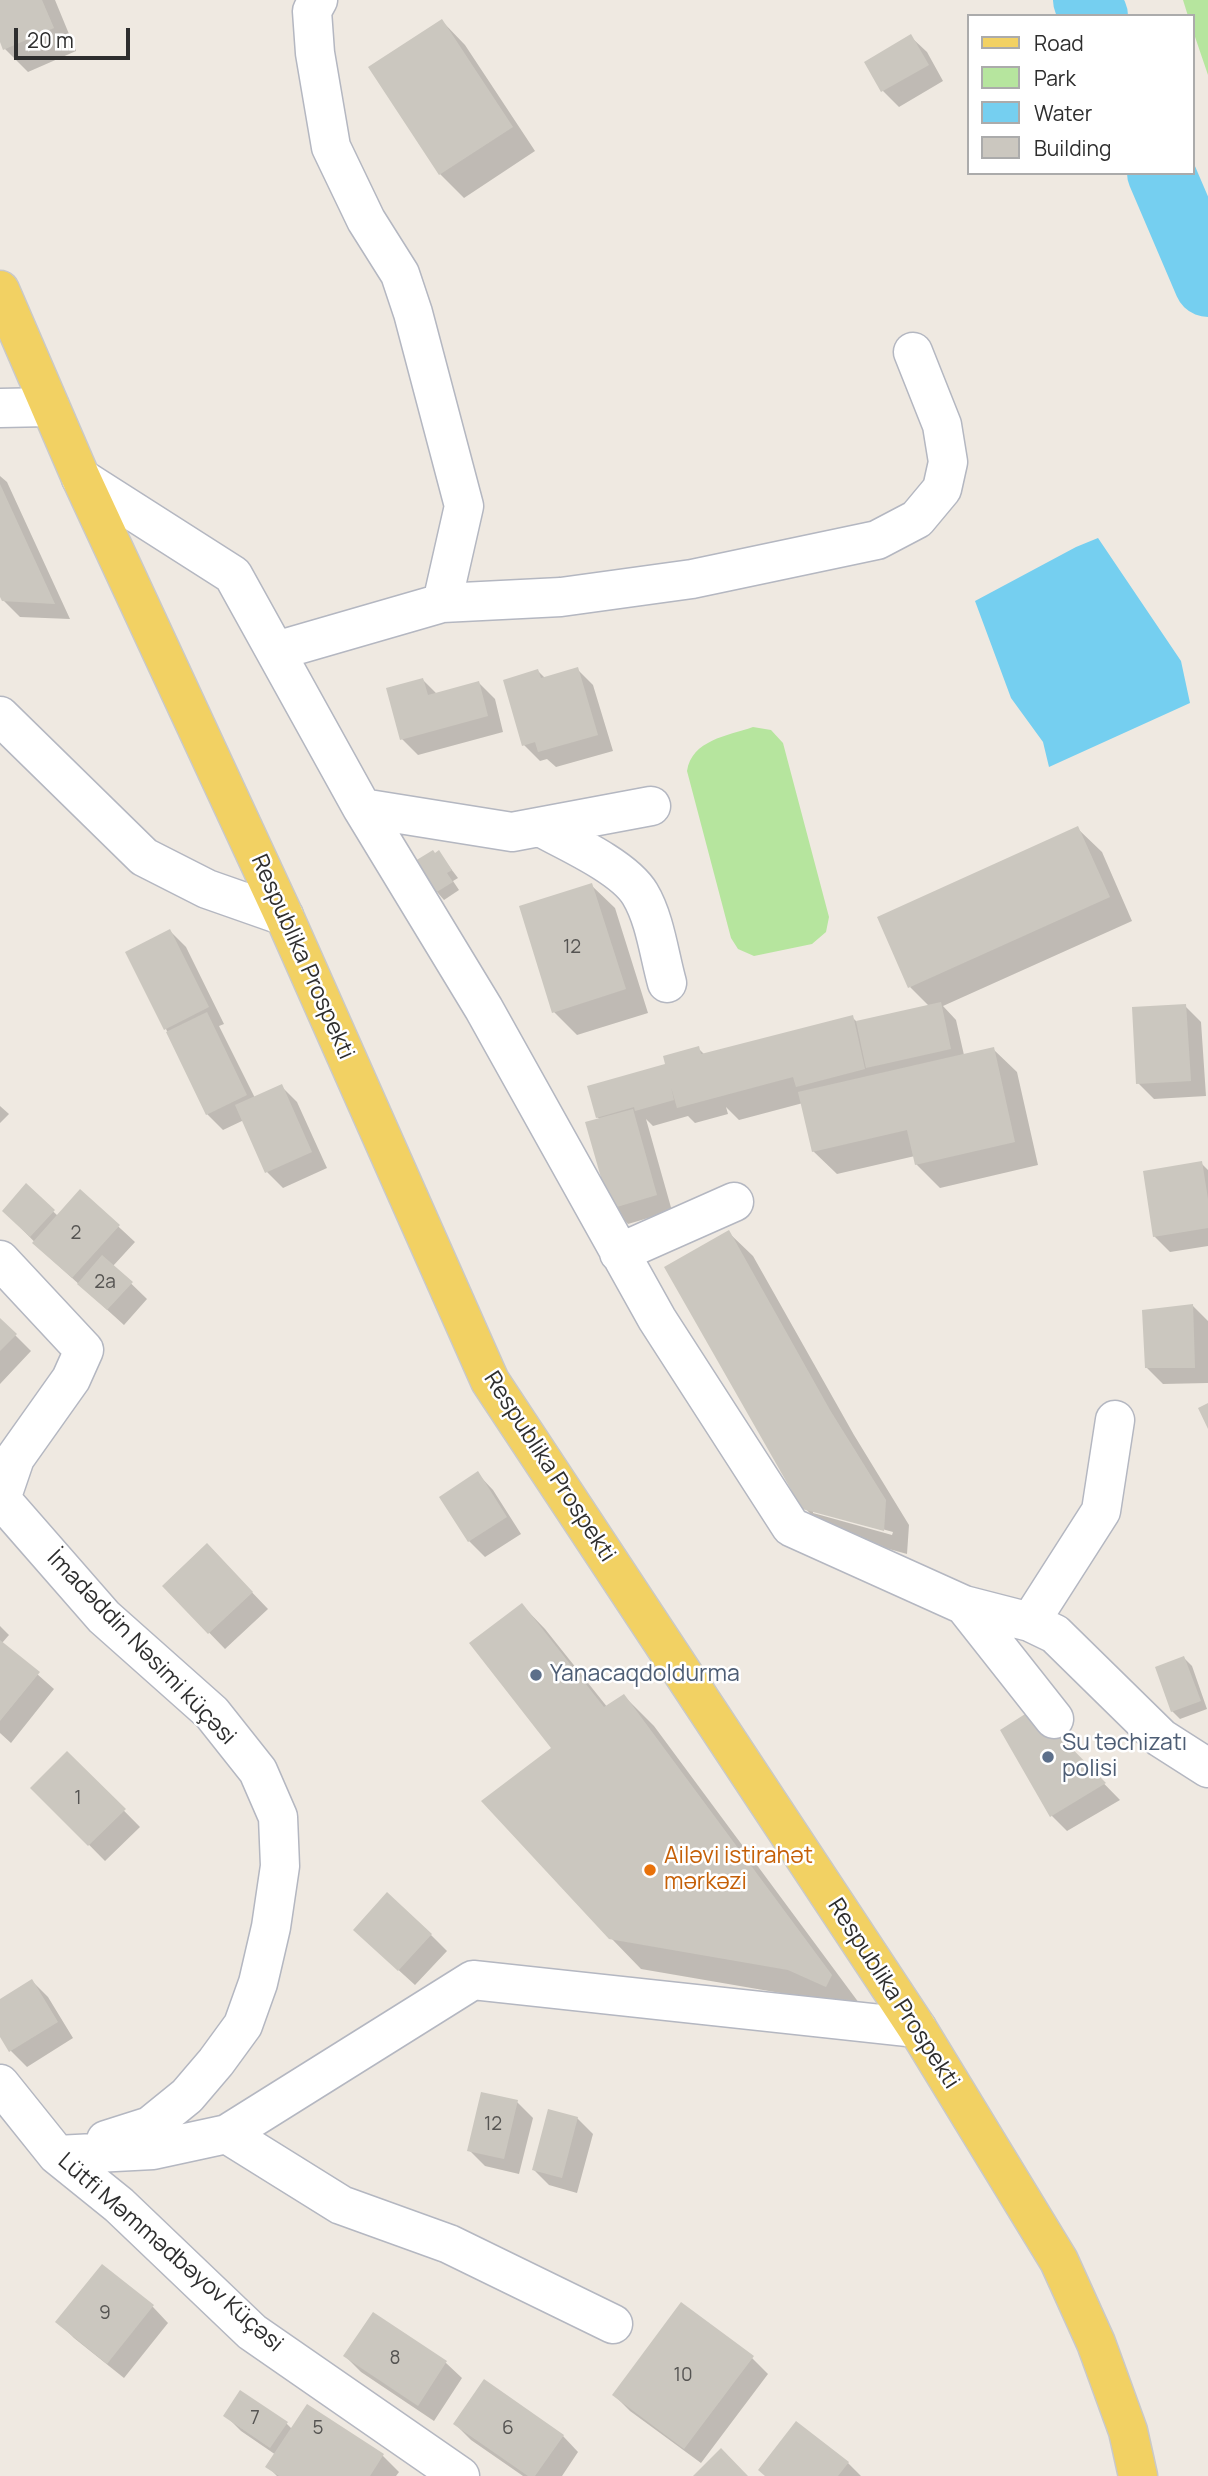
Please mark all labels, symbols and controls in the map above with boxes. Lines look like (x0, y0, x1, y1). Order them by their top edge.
scale bar (18, 14, 133, 58)
legend (967, 14, 1194, 175)
text: 20 m (27, 26, 74, 54)
text: Road (1034, 29, 1084, 57)
text: Park (1034, 64, 1076, 92)
text: Water (1034, 99, 1092, 127)
text: Building (1034, 134, 1111, 162)
street label: Respublika Prospekti (244, 850, 360, 1064)
house number: 12 (563, 937, 581, 959)
house number: 2 (71, 1223, 81, 1245)
house number: 2a (94, 1272, 116, 1294)
street label: Respublika Prospekti (477, 1367, 621, 1567)
street label: İmadəddin Nəsimi küçəsi (41, 1545, 241, 1751)
place label: Yanacaqdoldurma (550, 1661, 740, 1689)
marker: Yanacaqdoldurma (528, 1667, 544, 1683)
place label: Su təchizatı polisi (1062, 1730, 1187, 1784)
marker: Su təchizatı polisi (1040, 1749, 1056, 1765)
house number: 1 (74, 1788, 82, 1810)
place label: Ailəvi istirahət mərkəzi (664, 1843, 813, 1897)
marker: Ailəvi istirahət mərkəzi (642, 1862, 658, 1878)
street label: Respublika Prospekti (821, 1894, 965, 2094)
house number: 12 (484, 2114, 502, 2136)
street label: Lütfi Məmmədbəyov Küçəsi (52, 2148, 288, 2358)
house number: 9 (99, 2303, 111, 2325)
house number: 8 (389, 2348, 401, 2370)
house number: 10 (674, 2365, 692, 2387)
house number: 7 (250, 2408, 260, 2430)
house number: 5 (313, 2418, 323, 2440)
house number: 6 (502, 2418, 514, 2440)

